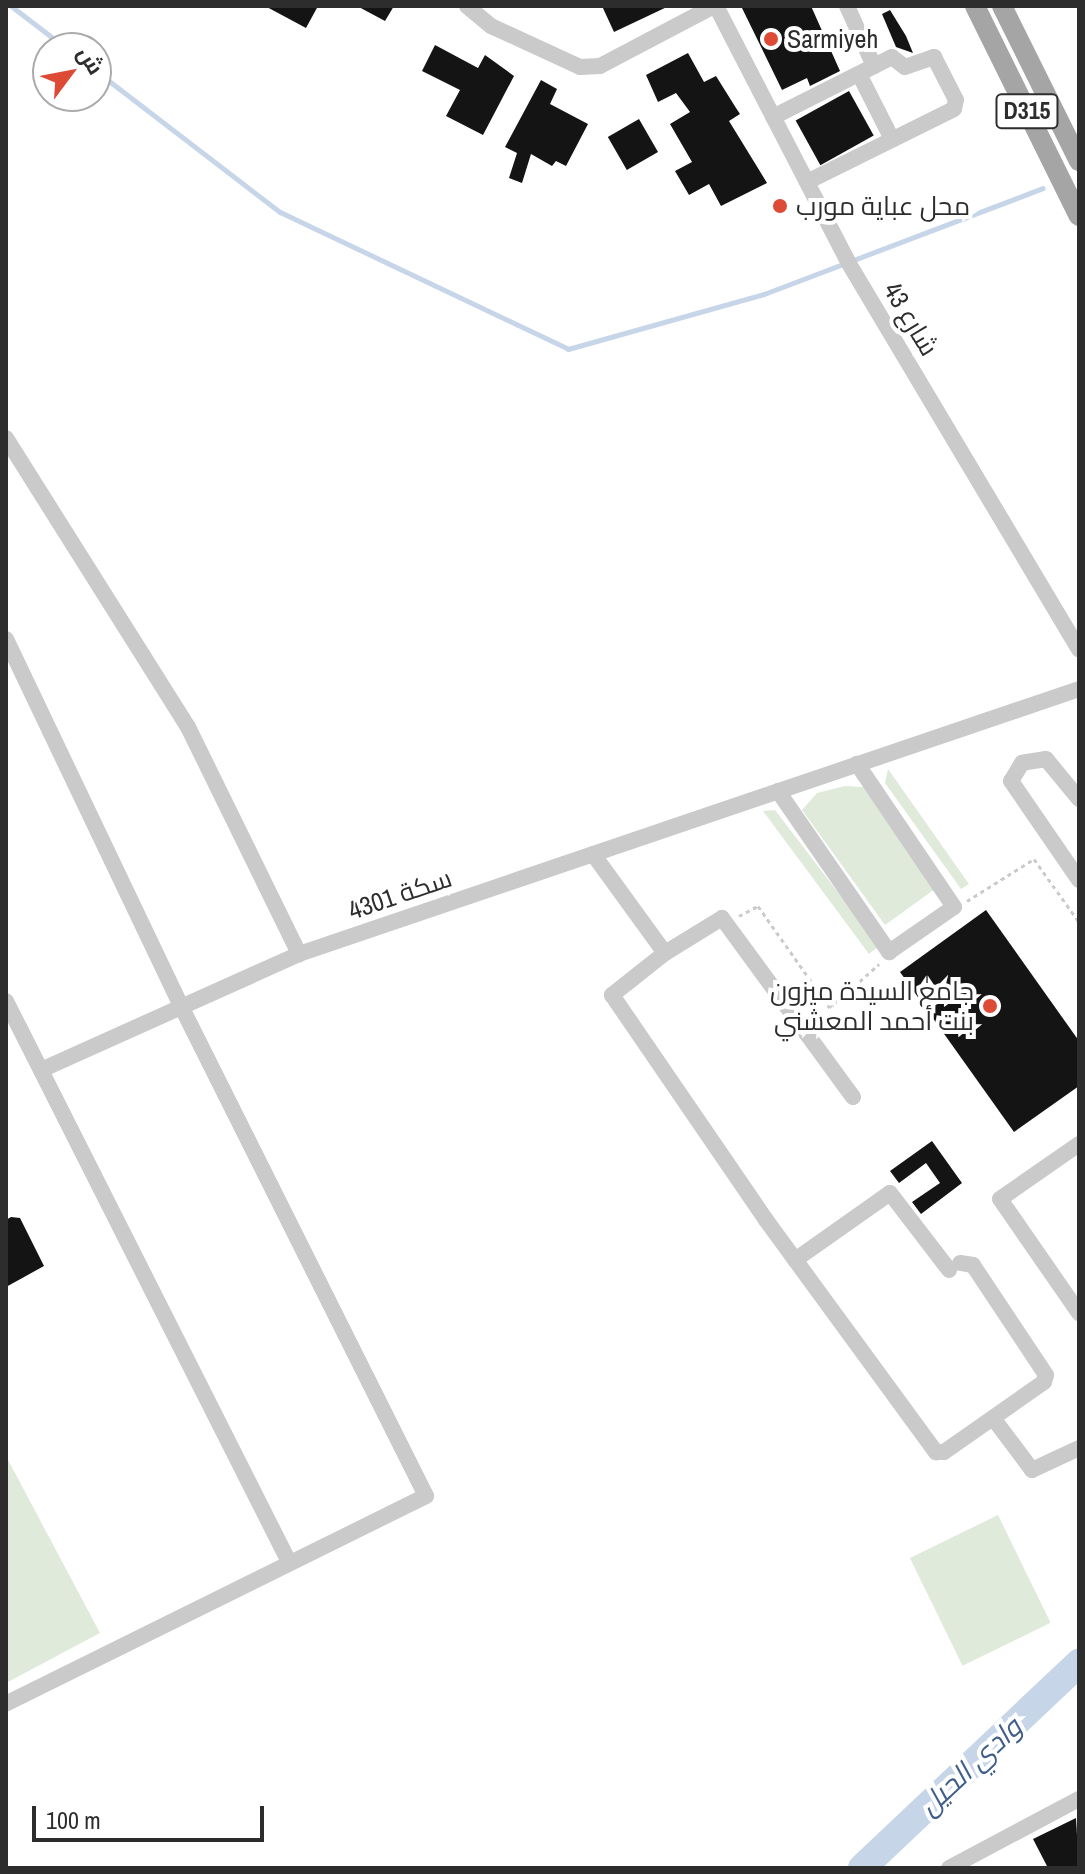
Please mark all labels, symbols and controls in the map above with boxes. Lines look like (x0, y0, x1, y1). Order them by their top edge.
place label: Sarmiyeh (787, 23, 878, 55)
marker: Sarmiyeh (762, 30, 780, 48)
north arrow (32, 32, 112, 112)
text: ش (70, 40, 111, 80)
road number: D315 (995, 91, 1059, 131)
place label: محل عباية مورب (796, 190, 970, 222)
marker: محل عباية مورب (771, 197, 789, 215)
street label: شارع 43 (877, 277, 945, 361)
street label: سكة 4301 (344, 862, 456, 926)
place label: جامع السيدة ميزون بنت أحمد المعشني (770, 975, 974, 1036)
marker: جامع السيدة ميزون بنت أحمد المعشني (981, 997, 999, 1015)
water label: وادي الحيل (912, 1710, 1028, 1822)
scale bar (36, 1790, 268, 1840)
text: 100 m (46, 1804, 101, 1836)

